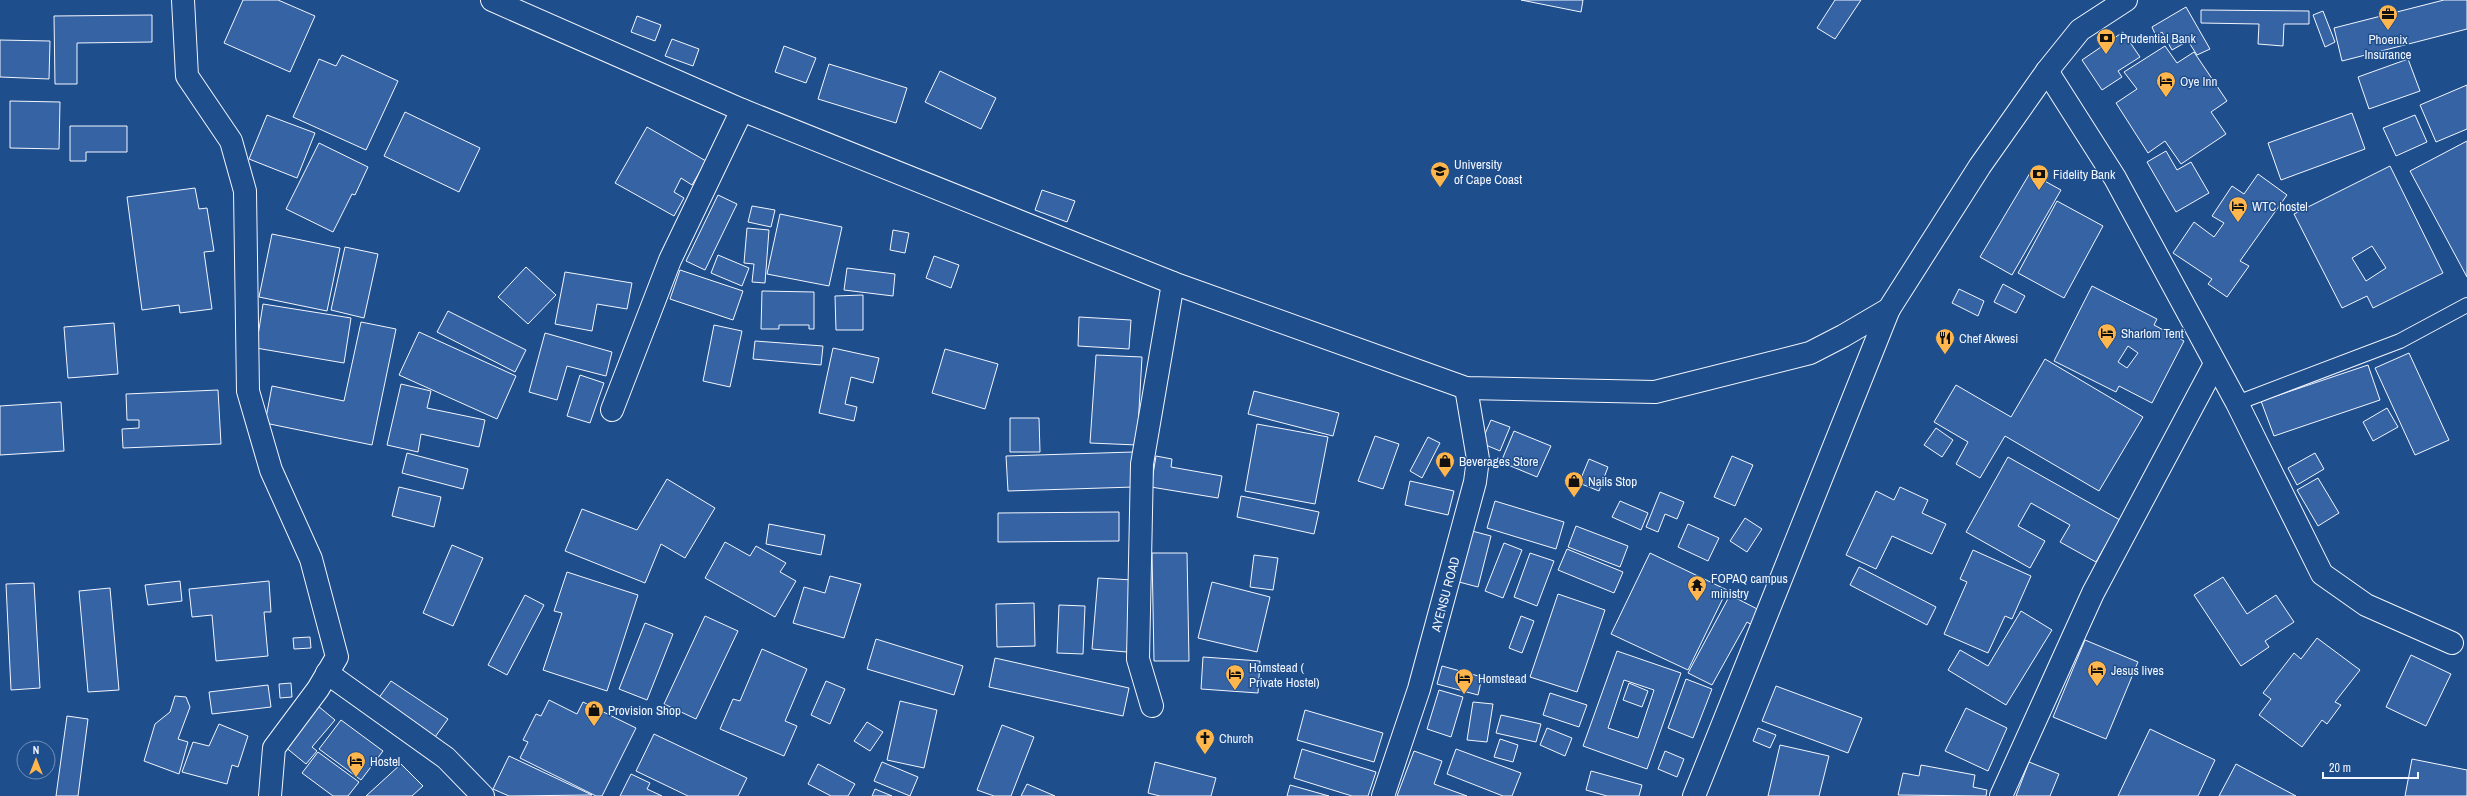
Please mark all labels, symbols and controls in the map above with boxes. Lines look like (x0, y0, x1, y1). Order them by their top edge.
office icon: Phoenix Insurance (2377, 3, 2399, 31)
bank icon: Prudential Bank (2095, 27, 2117, 55)
place label: Prudential Bank (2120, 30, 2197, 47)
place label: Phoenix Insurance (2365, 31, 2411, 63)
hotel icon: Oye Inn (2155, 70, 2177, 98)
place label: Oye Inn (2180, 73, 2217, 90)
place label: University of Cape Coast (1454, 156, 1522, 188)
school or university icon: University of Cape Coast (1429, 160, 1451, 188)
bank icon: Fidelity Bank (2028, 163, 2050, 191)
place label: Fidelity Bank (2053, 166, 2116, 183)
hotel icon: WTC hostel (2227, 195, 2249, 223)
place label: WTC hostel (2252, 198, 2308, 215)
hotel icon: Sharlom Tent (2096, 322, 2118, 350)
place label: Sharlom Tent (2121, 325, 2184, 342)
restaurant icon: Chef Akwesi (1934, 327, 1956, 355)
place label: Chef Akwesi (1959, 330, 2018, 347)
shop icon: Beverages Store (1434, 450, 1456, 478)
place label: Beverages Store (1459, 453, 1538, 470)
shop icon: Nails Stop (1563, 470, 1585, 498)
place label: Nails Stop (1588, 473, 1637, 490)
street label: AYENSU ROAD (1427, 555, 1464, 634)
place label: FOPAQ campus ministry (1711, 570, 1788, 602)
temple icon: FOPAQ campus ministry (1686, 574, 1708, 602)
place label: Homstead ( Private Hostel) (1249, 659, 1320, 691)
hotel icon: Jesus lives (2086, 659, 2108, 687)
place label: Jesus lives (2111, 662, 2164, 679)
hotel icon: Homstead ( Private Hostel) (1224, 663, 1246, 691)
hotel icon: Homstead (1453, 667, 1475, 695)
place label: Homstead (1478, 670, 1527, 687)
shop icon: Provision Shop (583, 699, 605, 727)
place label: Provision Shop (608, 702, 681, 719)
church icon: Church (1194, 727, 1216, 755)
place label: Church (1219, 730, 1253, 747)
north arrow (16, 740, 56, 780)
text: N (33, 743, 39, 757)
hotel icon: Hostel (345, 750, 367, 778)
place label: Hostel (370, 753, 400, 770)
scale bar (2323, 754, 2418, 780)
text: 20 m (2329, 760, 2351, 776)

